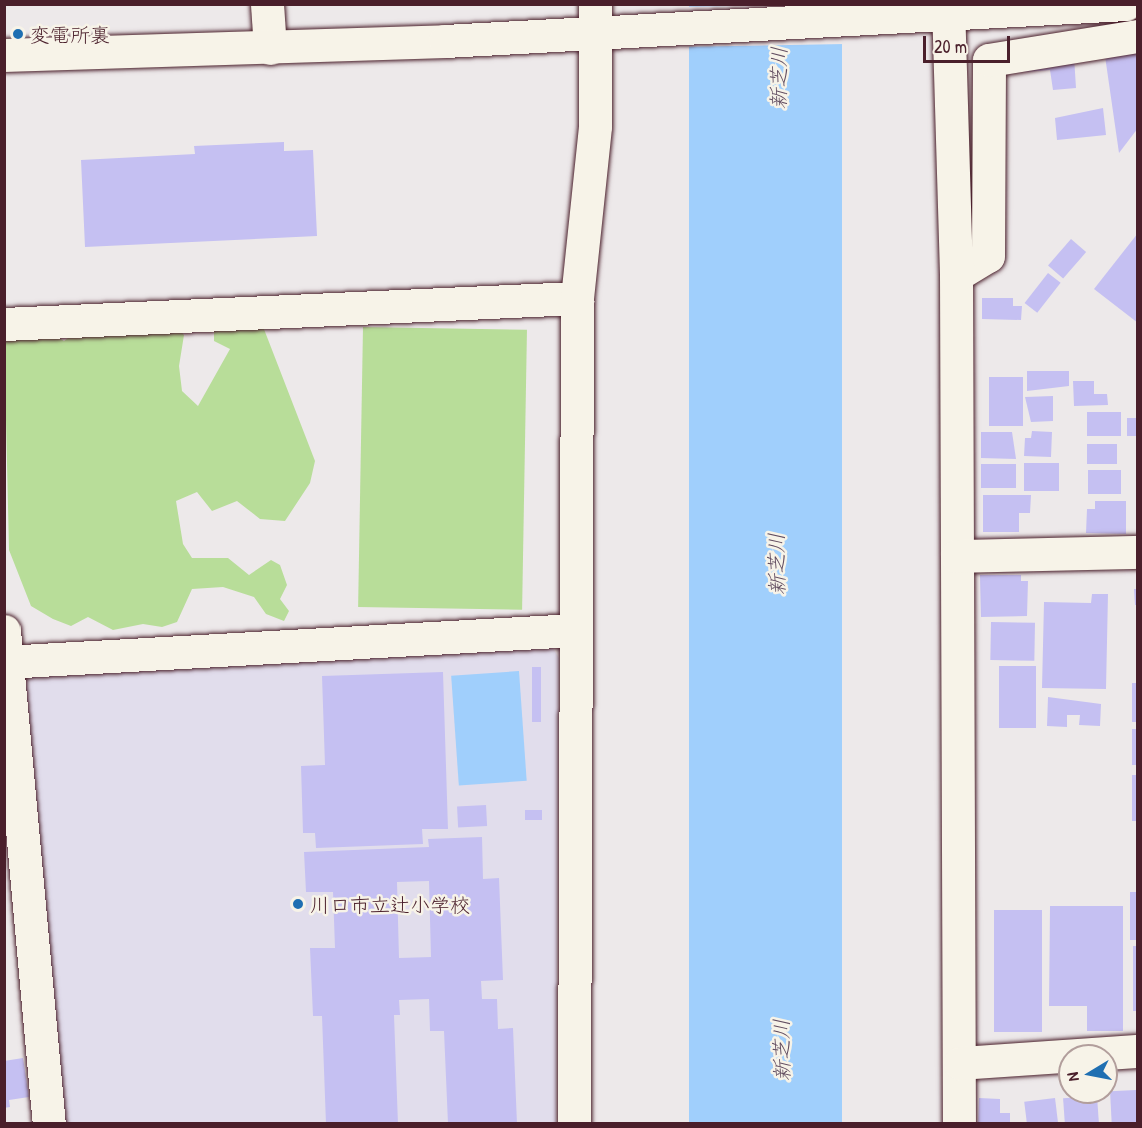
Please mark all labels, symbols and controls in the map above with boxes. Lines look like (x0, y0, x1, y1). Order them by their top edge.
place label: 変電所裏 (30, 22, 110, 46)
scale bar (926, 24, 1013, 62)
marker: 変電所裏 (11, 27, 25, 41)
text: 20 m (934, 34, 967, 59)
water label: 新芝川 (766, 46, 792, 110)
water label: 新芝川 (764, 532, 790, 596)
place label: 川口市立辻小学校 (310, 892, 470, 916)
marker: 川口市立辻小学校 (291, 897, 305, 911)
water label: 新芝川 (769, 1018, 795, 1082)
north arrow (1058, 1044, 1118, 1104)
text: N (1061, 1071, 1084, 1083)

